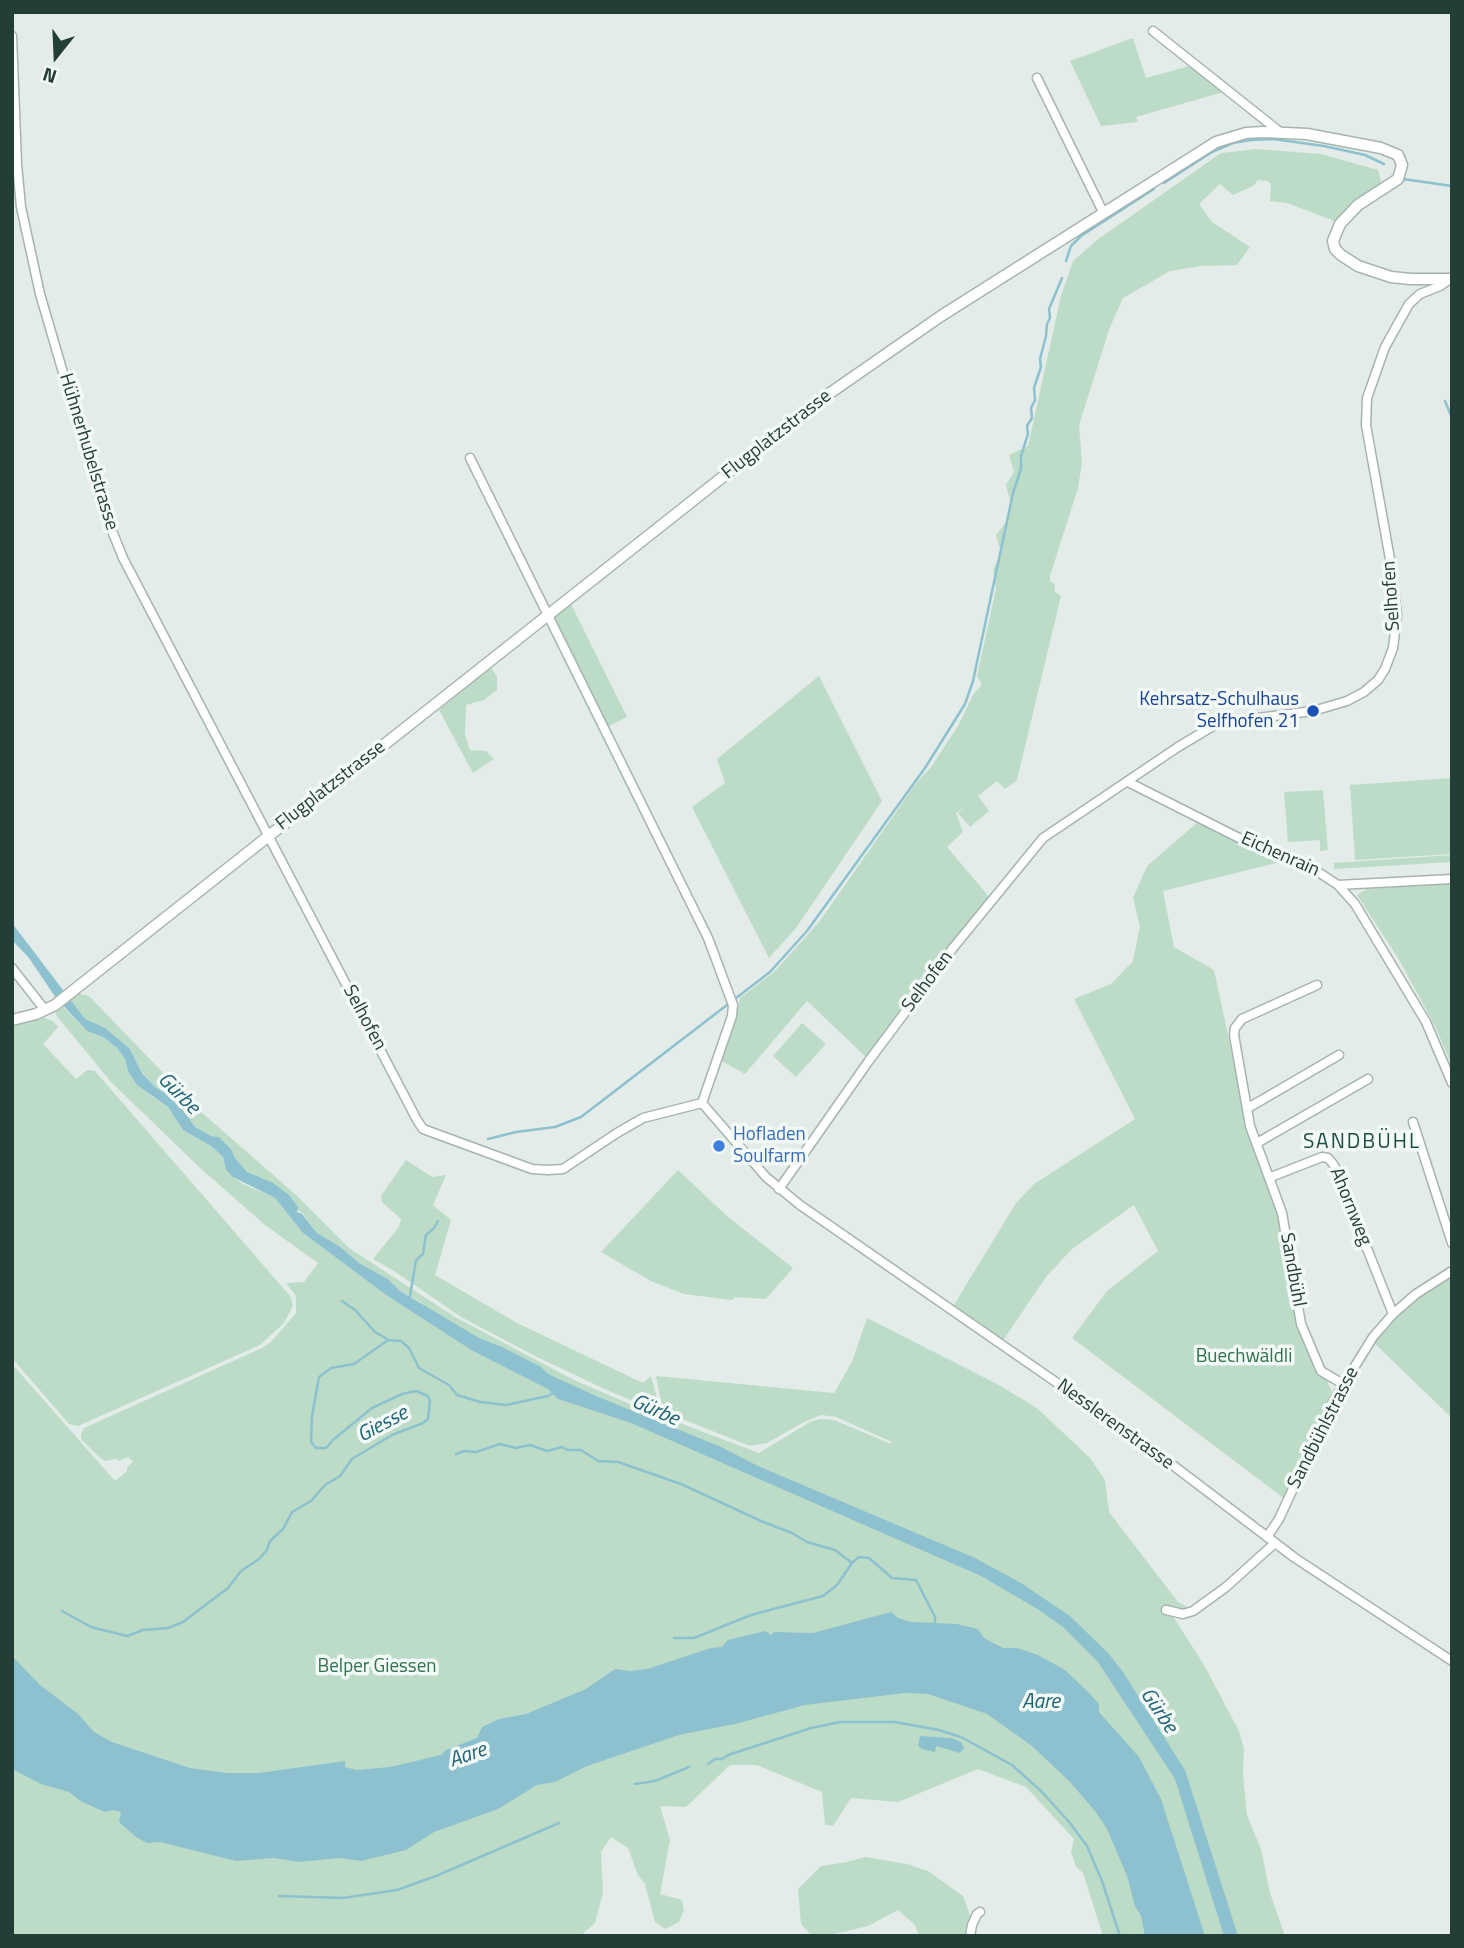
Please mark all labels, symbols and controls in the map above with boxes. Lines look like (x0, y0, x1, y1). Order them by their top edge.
north arrow (21, 21, 91, 91)
text: N (39, 61, 60, 92)
street label: Hühnerhubelstrasse (53, 371, 123, 533)
street label: Flugplatzstrasse (718, 385, 836, 485)
street label: Selhofen (1378, 560, 1406, 632)
place label: Kehrsatz-Schulhaus Selfhofen 21 (1139, 689, 1299, 733)
marker: Kehrsatz-Schulhaus Selfhofen 21 (1305, 703, 1321, 719)
street label: Flugplatzstrasse (272, 736, 390, 836)
street label: Eichenrain (1237, 828, 1323, 882)
street label: Selhofen (898, 947, 958, 1017)
street label: Selhofen (337, 982, 391, 1054)
water label: Gürbe (152, 1068, 204, 1120)
place label: Hofladen Soulfarm (733, 1124, 806, 1168)
district label: SANDBÜHL (1304, 1130, 1420, 1156)
marker: Hofladen Soulfarm (711, 1138, 727, 1154)
street label: Ahornweg (1324, 1165, 1376, 1249)
street label: Sandbühl (1274, 1231, 1310, 1309)
park label: Buechwäldli (1196, 1346, 1292, 1368)
street label: Sandbühlstrasse (1284, 1363, 1364, 1493)
street label: Nesslerenstrasse (1052, 1375, 1178, 1475)
water label: Gürbe (627, 1389, 683, 1433)
water label: Giesse (353, 1401, 413, 1449)
park label: Belper Giessen (318, 1656, 436, 1678)
water label: Gürbe (1134, 1684, 1182, 1738)
water label: Aare (1022, 1690, 1060, 1716)
water label: Aare (446, 1738, 490, 1774)

